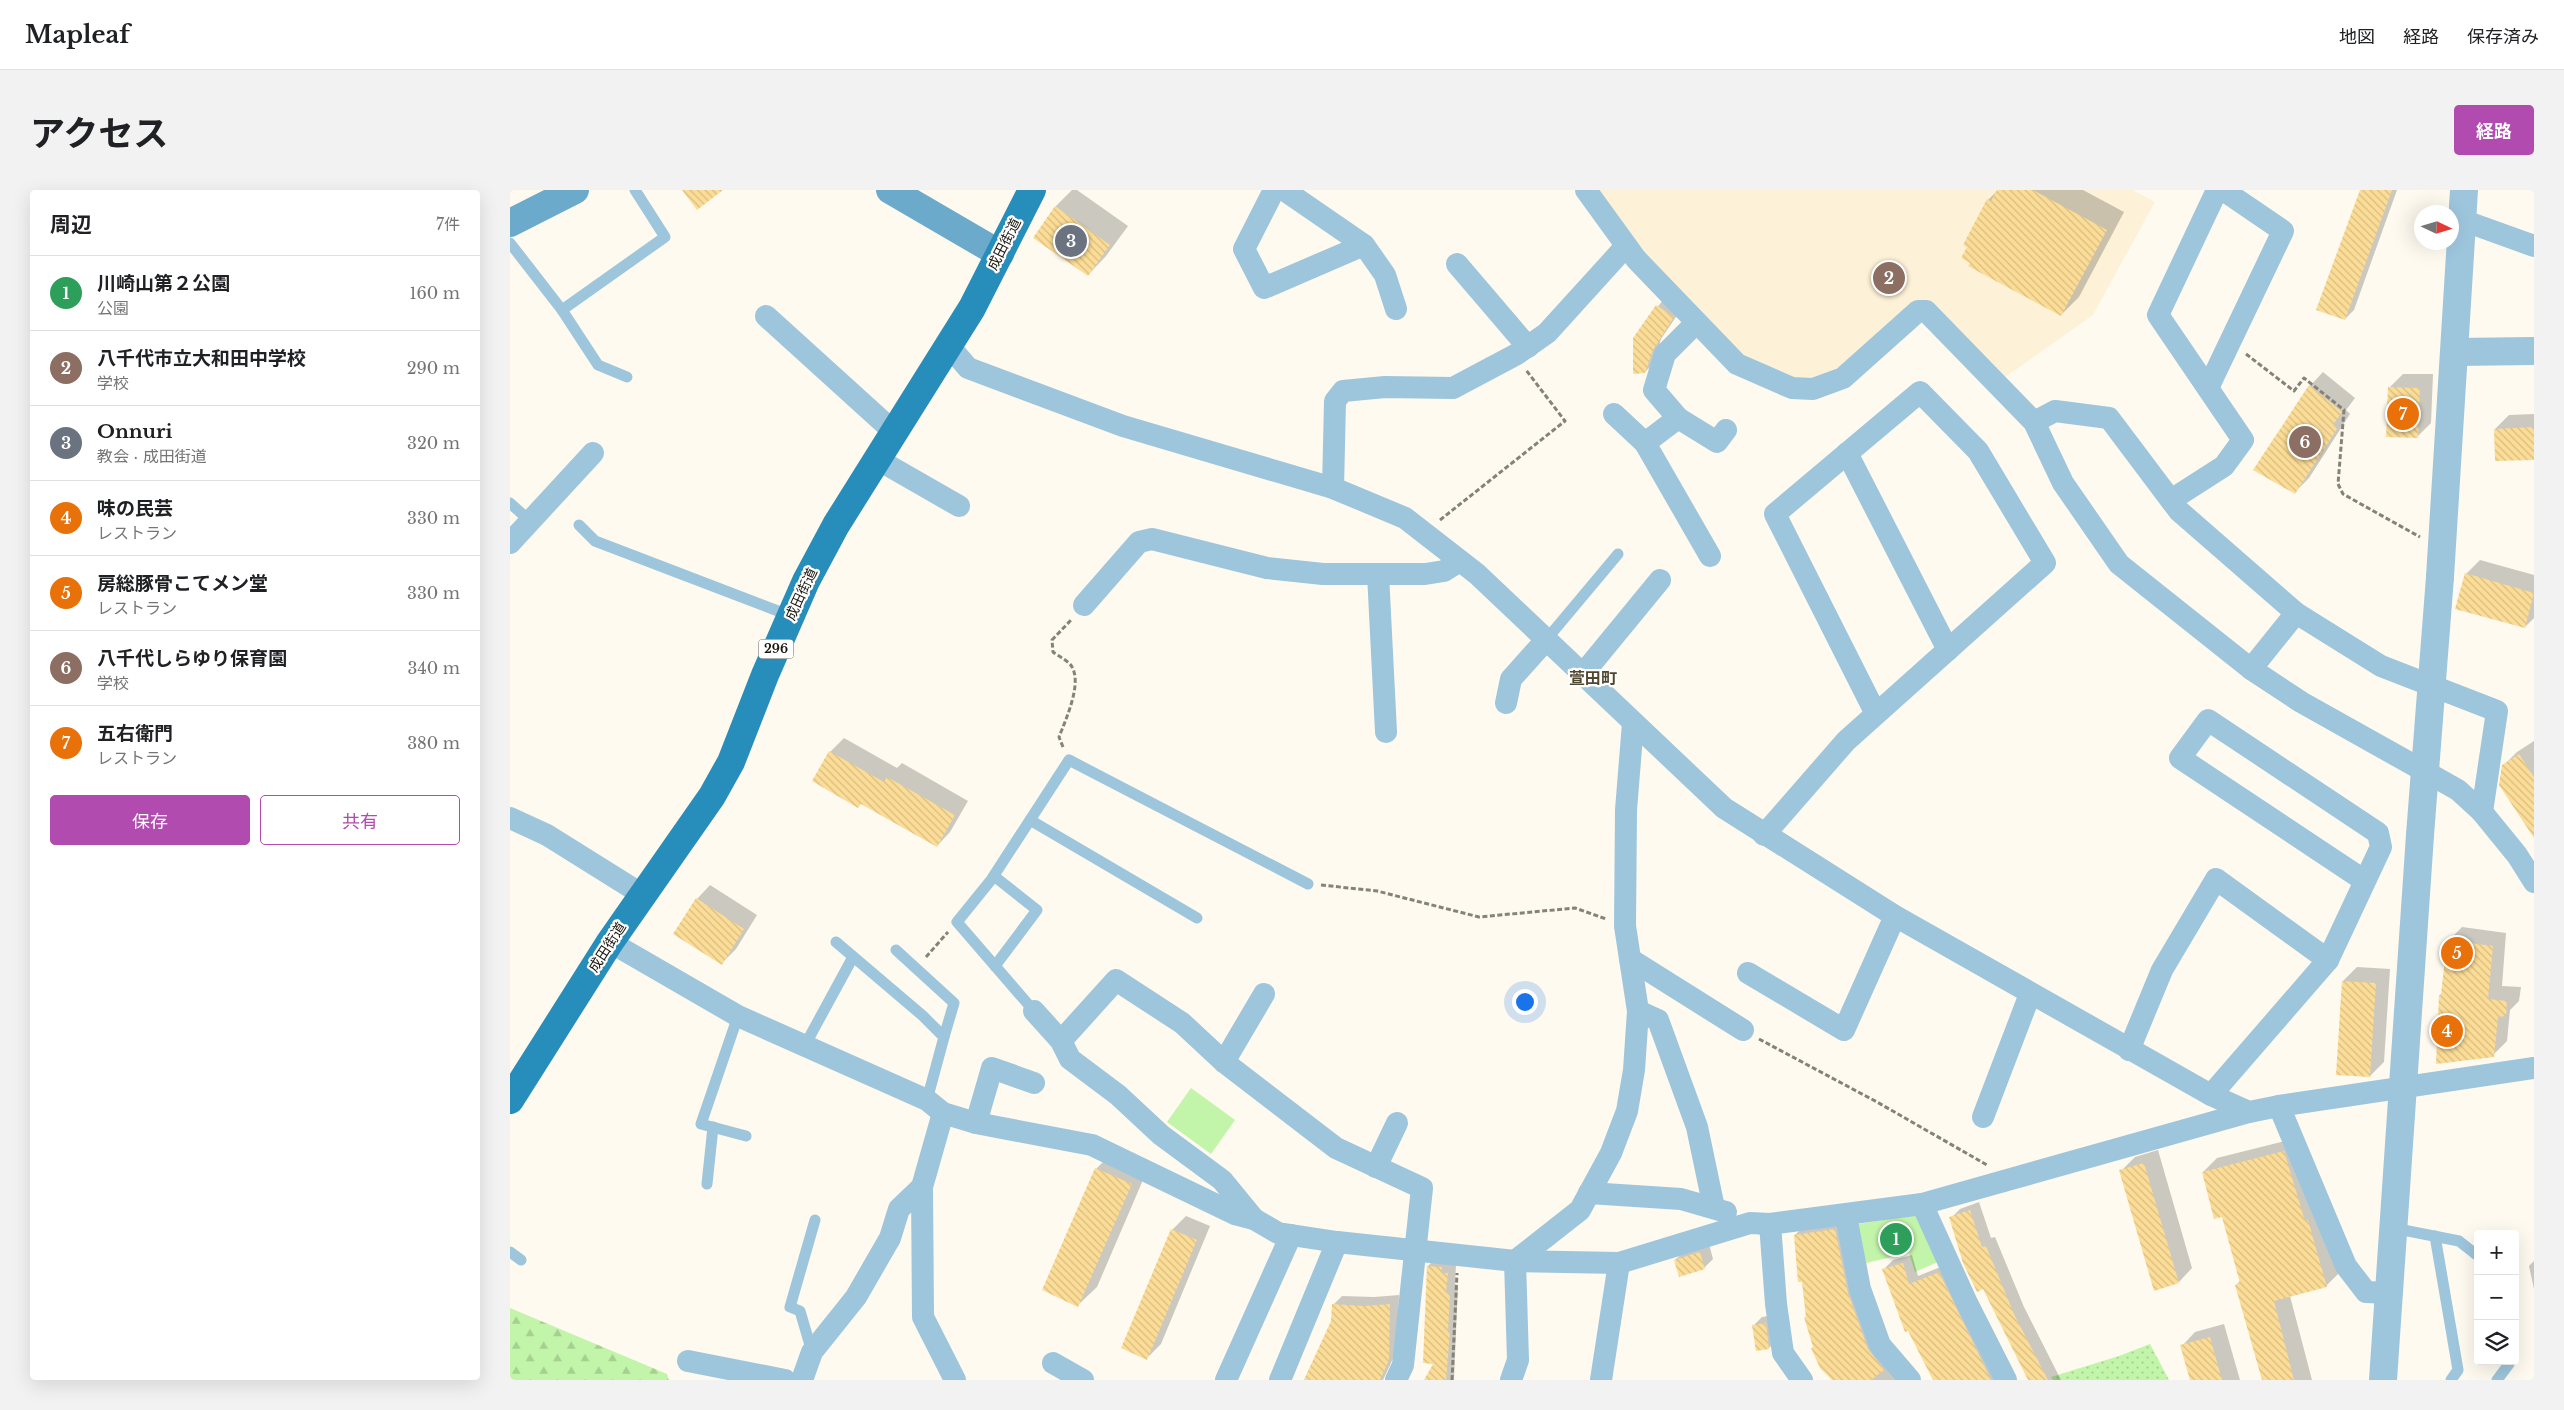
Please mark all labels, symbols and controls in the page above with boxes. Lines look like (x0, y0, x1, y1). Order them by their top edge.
text: Mapleaf (25, 20, 130, 49)
text: 地図 (2339, 26, 2375, 48)
text: 経路 (2403, 26, 2439, 48)
text: 保存済み (2467, 26, 2539, 48)
button: 経路 (2454, 105, 2534, 155)
text: アクセス (30, 112, 168, 155)
north arrow (2414, 205, 2459, 250)
text: 周辺 (50, 212, 92, 238)
text: 7件 (436, 214, 460, 234)
street label: 成田街道 (983, 215, 1025, 273)
pin: 3 (1055, 222, 1087, 260)
pin: 2 (1873, 259, 1905, 297)
text: 川崎山第２公園 (97, 272, 230, 295)
text: 1 (63, 283, 69, 303)
text: 160 m (409, 283, 460, 303)
text: 公園 (97, 298, 129, 318)
text: 八千代市立大和田中学校 (97, 347, 306, 370)
text: 2 (61, 358, 71, 378)
text: 290 m (407, 358, 460, 378)
text: 学校 (97, 373, 129, 393)
pin: 7 (2387, 395, 2419, 433)
text: Onnuri (97, 420, 172, 443)
pin: 6 (2289, 423, 2321, 461)
text: 3 (61, 433, 71, 453)
text: 320 m (407, 433, 460, 453)
text: 教会 · 成田街道 (97, 446, 207, 466)
text: 味の民芸 (97, 497, 173, 520)
text: 4 (61, 508, 71, 528)
text: 330 m (407, 508, 460, 528)
text: レストラン (97, 523, 177, 543)
street label: 成田街道 (781, 565, 821, 623)
text: 房総豚骨こてメン堂 (97, 572, 268, 595)
text: 5 (61, 583, 71, 603)
text: 330 m (407, 583, 460, 603)
text: レストラン (97, 598, 177, 618)
road number: 296 (758, 639, 794, 658)
text: 八千代しらゆり保育園 (97, 647, 287, 670)
text: 6 (61, 658, 71, 678)
text: 340 m (408, 658, 460, 678)
district label: 萱田町 (1569, 668, 1617, 688)
text: 学校 (97, 673, 129, 693)
text: 五右衛門 (97, 722, 173, 745)
text: 7 (62, 733, 70, 753)
text: 380 m (407, 733, 460, 753)
text: レストラン (97, 748, 177, 768)
button: 保存 (50, 795, 250, 845)
button: 共有 (260, 795, 460, 845)
street label: 成田街道 (584, 919, 630, 975)
pin: 5 (2441, 934, 2473, 972)
your location (1512, 989, 1538, 1015)
pin: 4 (2431, 1012, 2463, 1050)
pin: 1 (1880, 1220, 1912, 1258)
map controls (2474, 1230, 2519, 1365)
button: + (2474, 1230, 2519, 1275)
button: − (2474, 1275, 2519, 1320)
button: layers (2474, 1320, 2519, 1365)

